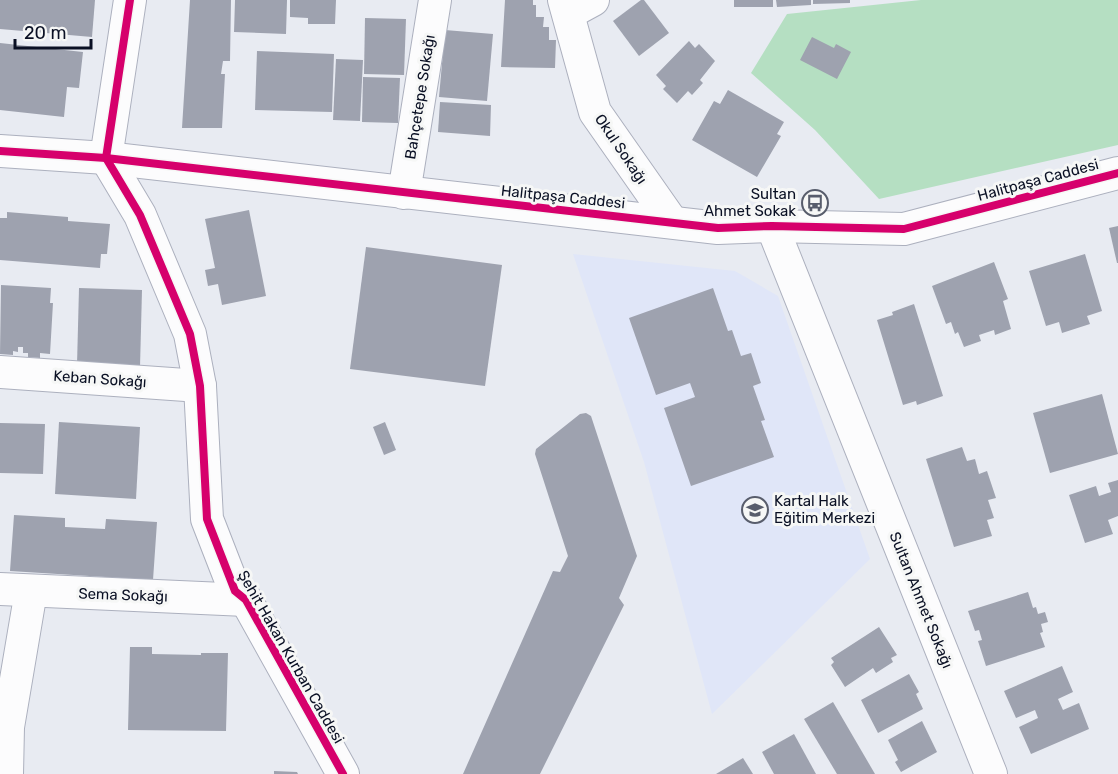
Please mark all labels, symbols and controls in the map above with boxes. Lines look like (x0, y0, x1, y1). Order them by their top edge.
scale bar (15, 12, 92, 50)
text: 20 m (24, 22, 66, 44)
street label: Bahçetepe Sokağı (401, 33, 439, 161)
street label: Okul Sokağı (591, 111, 651, 187)
street label: Halitpaşa Caddesi (975, 155, 1101, 205)
street label: Halitpaşa Caddesi (500, 182, 626, 212)
place label: Sultan Ahmet Sokak (704, 185, 796, 220)
bus stop icon: Sultan Ahmet Sokak (800, 188, 830, 218)
street label: Keban Sokağı (53, 367, 147, 391)
place label: Kartal Halk Eğitim Merkezi (774, 492, 875, 527)
school or university icon: Kartal Halk Eğitim Merkezi (740, 495, 770, 525)
street label: Sultan Ahmet Sokağı (885, 529, 957, 671)
street label: Şehit Hakan Kurban Caddesi (234, 567, 348, 747)
street label: Sema Sokağı (78, 584, 168, 606)

